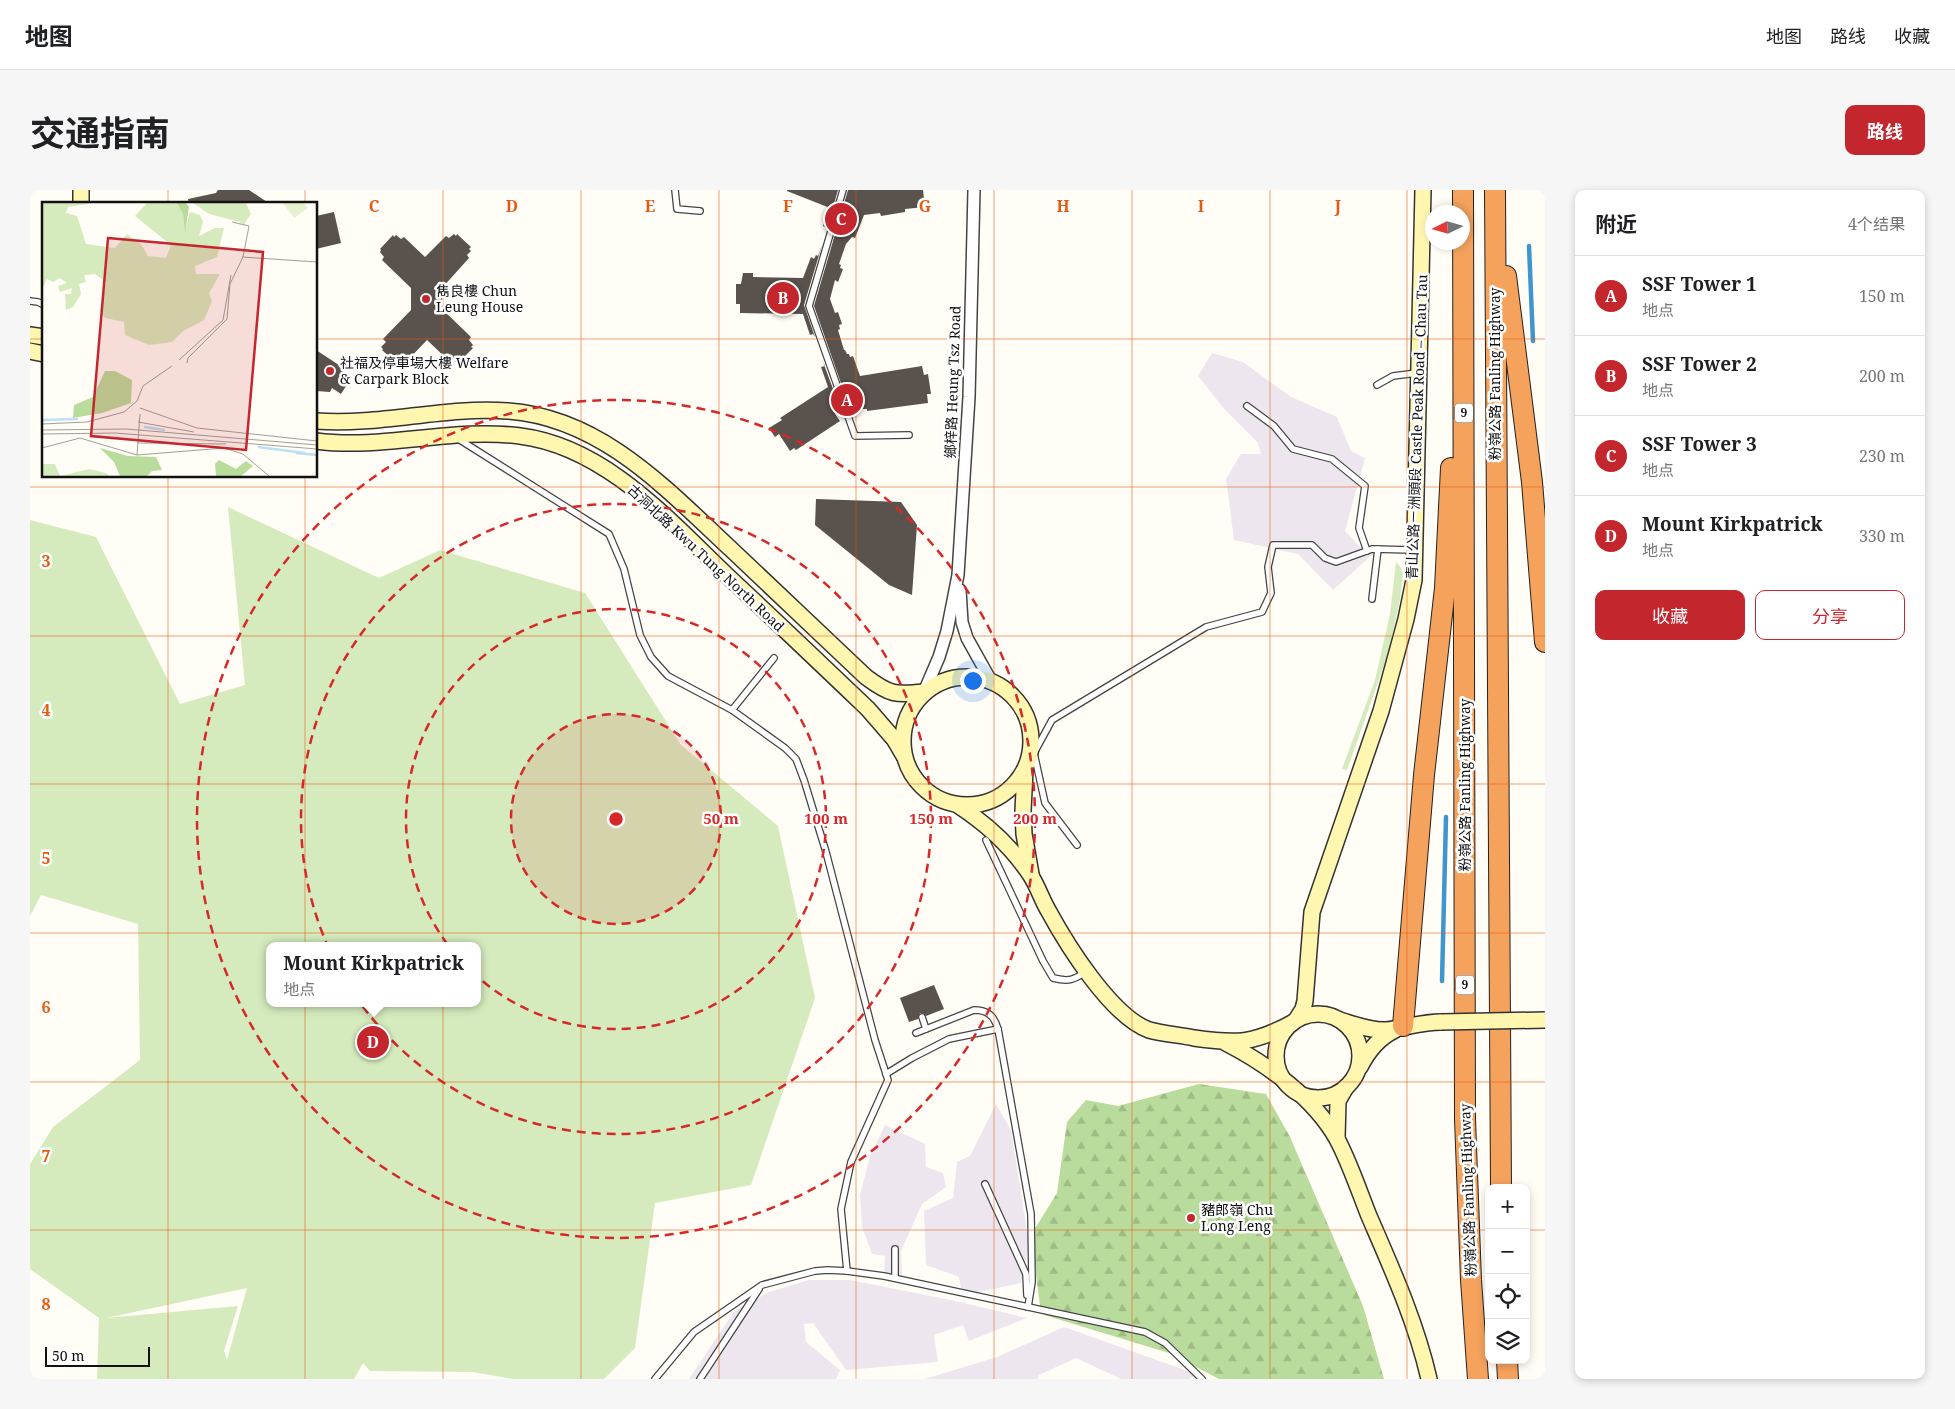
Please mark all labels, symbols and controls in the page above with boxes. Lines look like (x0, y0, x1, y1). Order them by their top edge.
text: 地图 (25, 19, 73, 52)
text: 地图 (1766, 24, 1802, 48)
text: 路线 (1830, 24, 1866, 48)
text: 收藏 (1894, 24, 1930, 48)
button: 路线 (1845, 105, 1925, 155)
text: 交通指南 (30, 109, 170, 156)
text: C (369, 195, 380, 217)
text: D (506, 195, 518, 217)
text: E (645, 195, 655, 217)
text: F (783, 195, 793, 217)
text: G (919, 195, 931, 217)
text: H (1056, 195, 1070, 217)
text: I (1198, 195, 1204, 217)
text: J (1334, 195, 1342, 217)
pin: C (825, 200, 857, 238)
inset map (42, 202, 318, 478)
north arrow (1425, 205, 1470, 250)
text: 附近 (1595, 210, 1637, 238)
text: 4个结果 (1848, 213, 1905, 235)
text: SSF Tower 1 (1642, 271, 1757, 297)
street label: 青山公路－洲頭段 Castle Peak Road – Chau Tau (1402, 274, 1431, 580)
pin: B (767, 279, 799, 317)
place label: 雋良樓 Chun Leung House (436, 281, 523, 316)
text: A (1605, 285, 1617, 307)
text: 150 m (1859, 285, 1905, 307)
street label: 粉嶺公路 Fanling Highway (1485, 287, 1504, 460)
marker: 雋良樓 Chun Leung House (420, 293, 432, 305)
text: 地点 (1642, 299, 1674, 321)
street label: 鄉梓路 Heung Tsz Road (940, 305, 965, 459)
text: SSF Tower 2 (1642, 351, 1757, 377)
place label: 社福及停車場大樓 Welfare & Carpark Block (340, 353, 508, 388)
marker: 社福及停車場大樓 Welfare & Carpark Block (324, 365, 336, 377)
text: B (1606, 365, 1616, 387)
text: 200 m (1859, 365, 1905, 387)
text: 地点 (1642, 379, 1674, 401)
pin: A (831, 381, 863, 419)
road number: 9 (1455, 404, 1473, 422)
text: SSF Tower 3 (1642, 431, 1757, 457)
text: C (1606, 445, 1616, 467)
text: 230 m (1859, 445, 1905, 467)
text: 地点 (1642, 459, 1674, 481)
street label: 古洞北路 Kwu Tung North Road (624, 480, 789, 636)
text: Mount Kirkpatrick (1642, 511, 1823, 537)
text: D (1605, 525, 1617, 547)
text: 330 m (1859, 525, 1905, 547)
text: 地点 (1642, 539, 1674, 561)
text: 3 (41, 550, 51, 572)
button: 收藏 (1595, 590, 1745, 640)
button: 分享 (1755, 590, 1905, 640)
your location (960, 668, 986, 694)
street label: 粉嶺公路 Fanling Highway (1455, 698, 1474, 871)
text: 4 (41, 699, 51, 721)
text: 50 m (703, 808, 739, 828)
text: 100 m (804, 808, 848, 828)
text: 150 m (909, 808, 953, 828)
text: 200 m (1013, 808, 1057, 828)
centre of rings (607, 810, 625, 828)
text: 5 (41, 847, 51, 869)
popup (266, 942, 481, 1007)
text: Mount Kirkpatrick (283, 950, 464, 976)
road number: 9 (1456, 976, 1474, 994)
text: 地点 (283, 978, 315, 1000)
text: 6 (41, 996, 51, 1018)
pin: D (357, 1023, 389, 1061)
street label: 粉嶺公路 Fanling Highway (1455, 1103, 1480, 1277)
text: 7 (41, 1145, 51, 1167)
map controls (1485, 1184, 1530, 1364)
button: + (1485, 1184, 1530, 1229)
place label: 豬郎嶺 Chu Long Leng (1201, 1200, 1273, 1235)
marker: 豬郎嶺 Chu Long Leng (1185, 1212, 1197, 1224)
button: − (1485, 1229, 1530, 1274)
button: locate (1485, 1274, 1530, 1319)
text: 8 (41, 1293, 51, 1315)
button: layers (1485, 1319, 1530, 1364)
scale bar (45, 1344, 150, 1367)
text: 50 m (52, 1346, 85, 1365)

